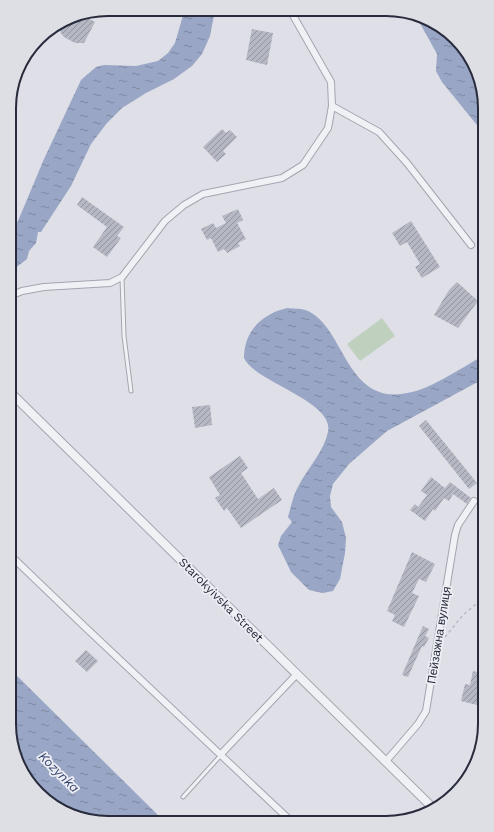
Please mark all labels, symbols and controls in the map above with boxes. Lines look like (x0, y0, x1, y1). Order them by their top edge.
street label: Starokyivska Street (176, 555, 266, 645)
street label: Пейзажна вулиця (424, 585, 454, 685)
water label: Kozynka (36, 749, 82, 795)

